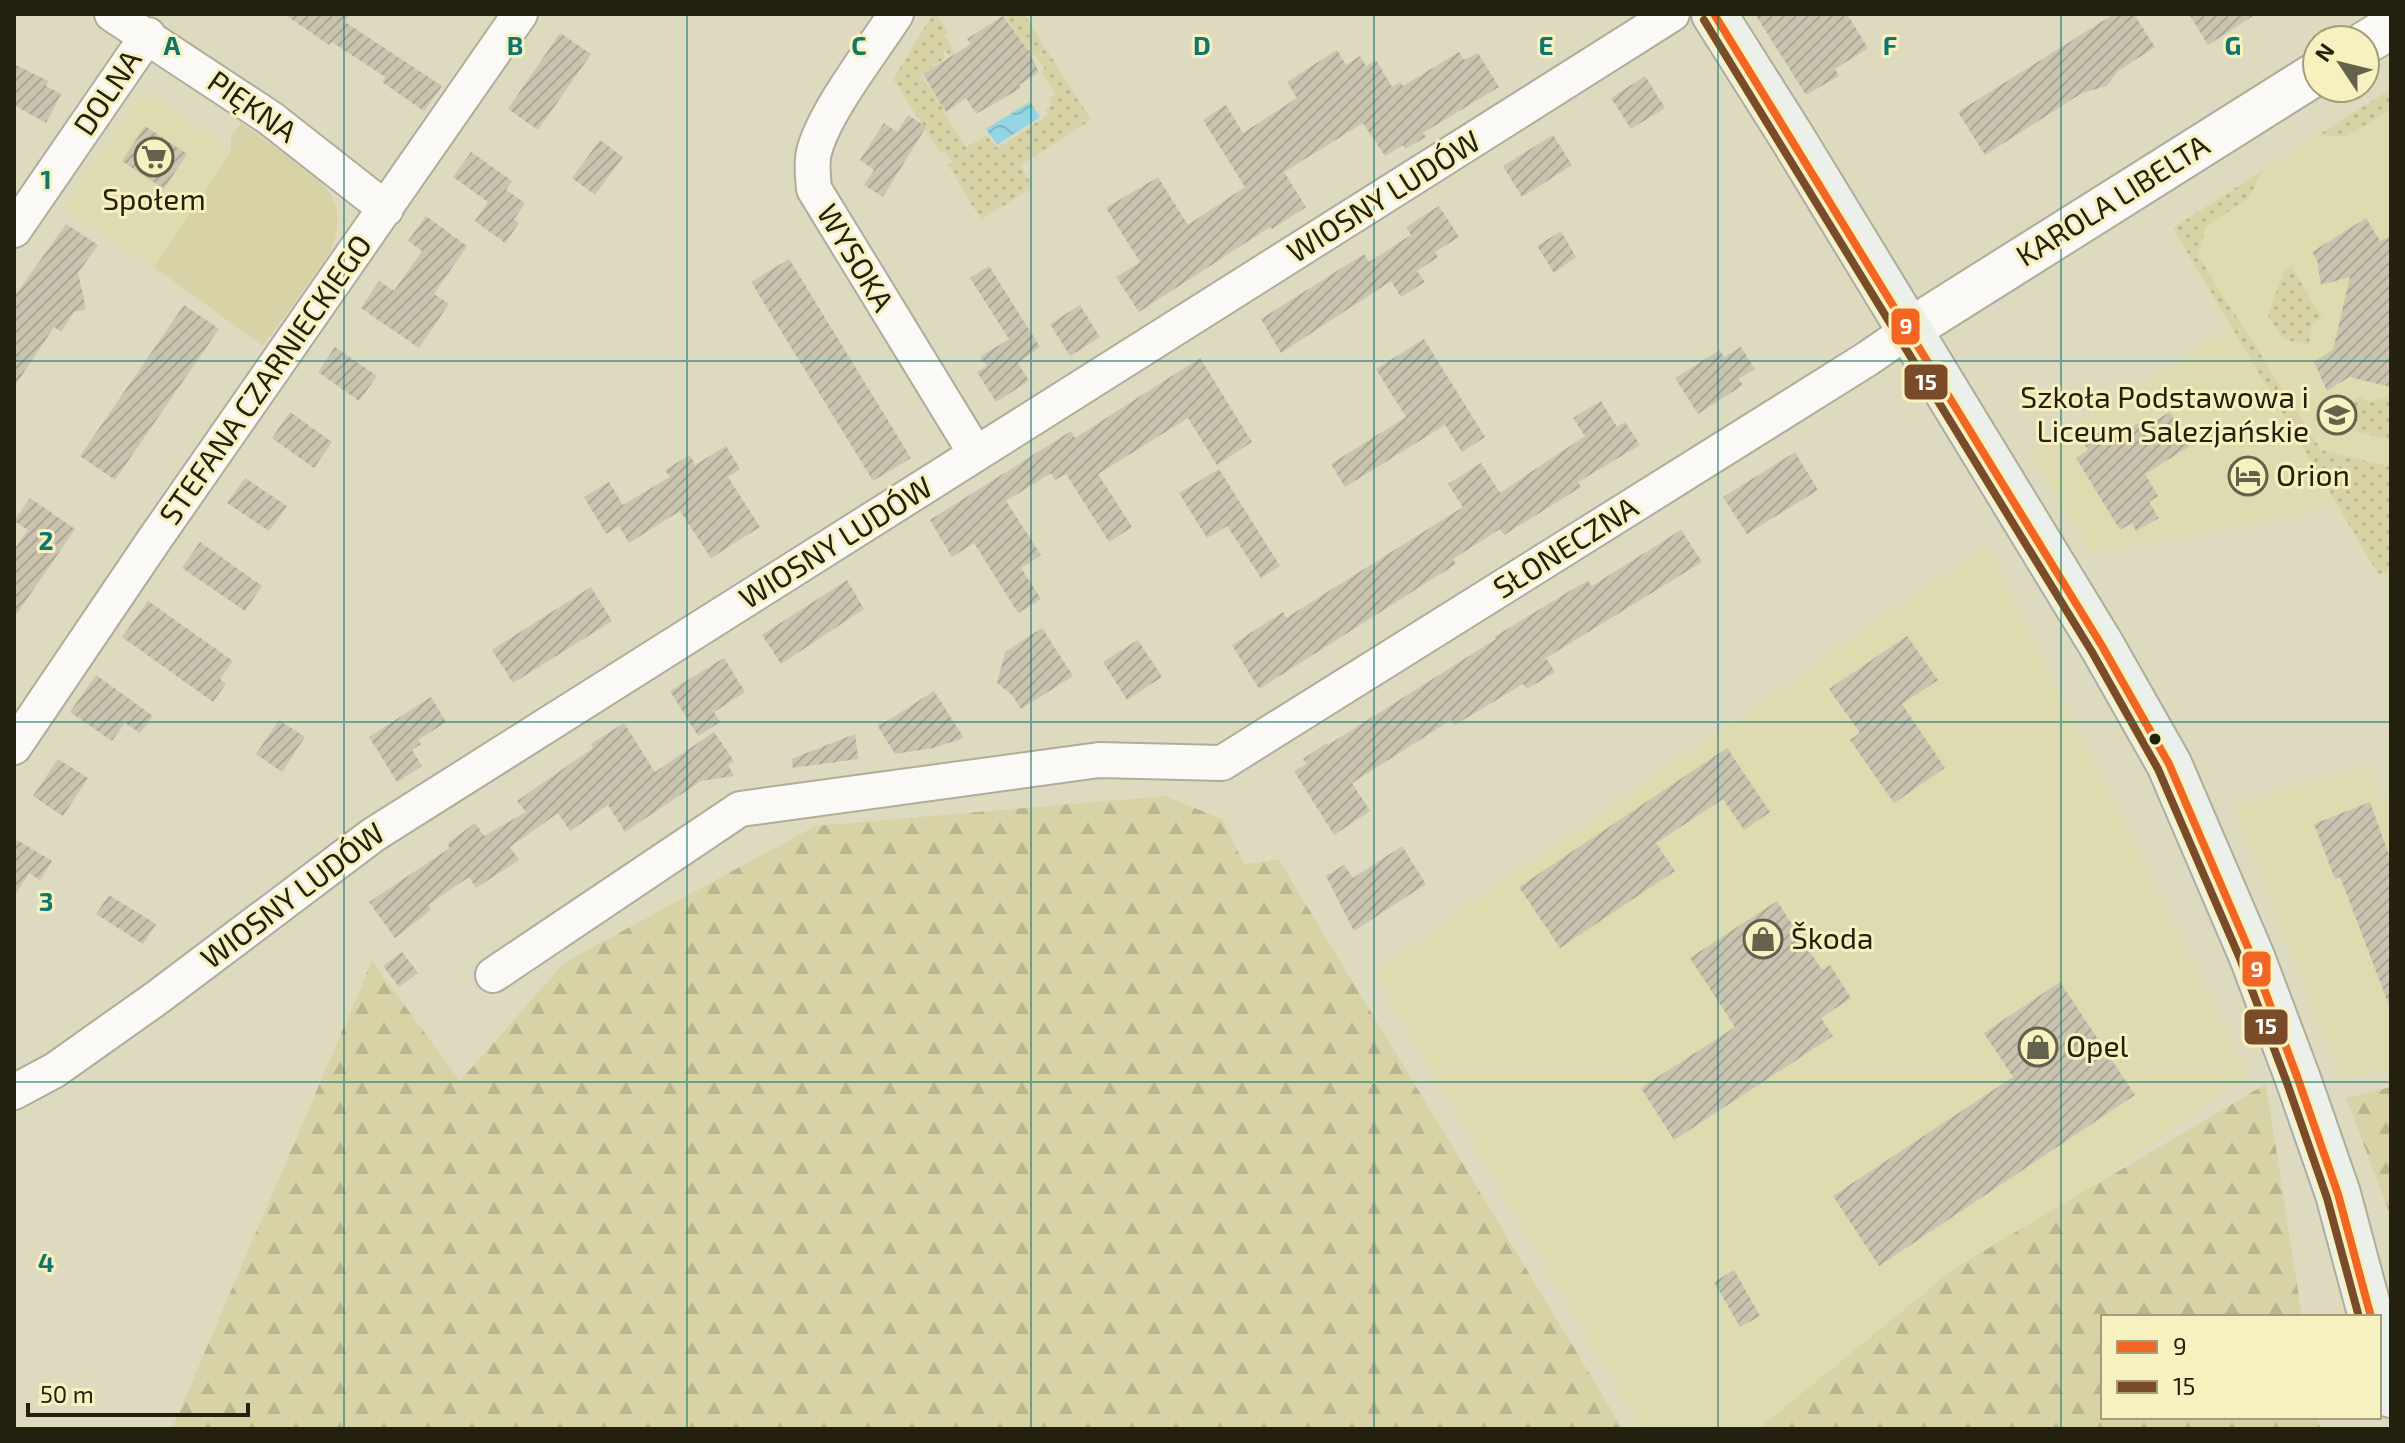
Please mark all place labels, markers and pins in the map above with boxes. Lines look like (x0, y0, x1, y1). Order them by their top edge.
supermarket icon: Społem (133, 136, 175, 178)
place label: Społem (102, 180, 206, 216)
place label: Szkoła Podstawowa i Liceum Salezjańskie (2020, 378, 2309, 448)
school or university icon: Szkoła Podstawowa i Liceum Salezjańskie (2316, 394, 2358, 436)
hotel icon: Orion (2227, 455, 2269, 497)
place label: Orion (2276, 456, 2350, 492)
unlabelled marker (2147, 731, 2163, 747)
shop icon: Škoda (1742, 918, 1784, 960)
place label: Škoda (1791, 919, 1873, 955)
shop icon: Opel (2017, 1026, 2059, 1068)
place label: Opel (2066, 1027, 2129, 1063)

